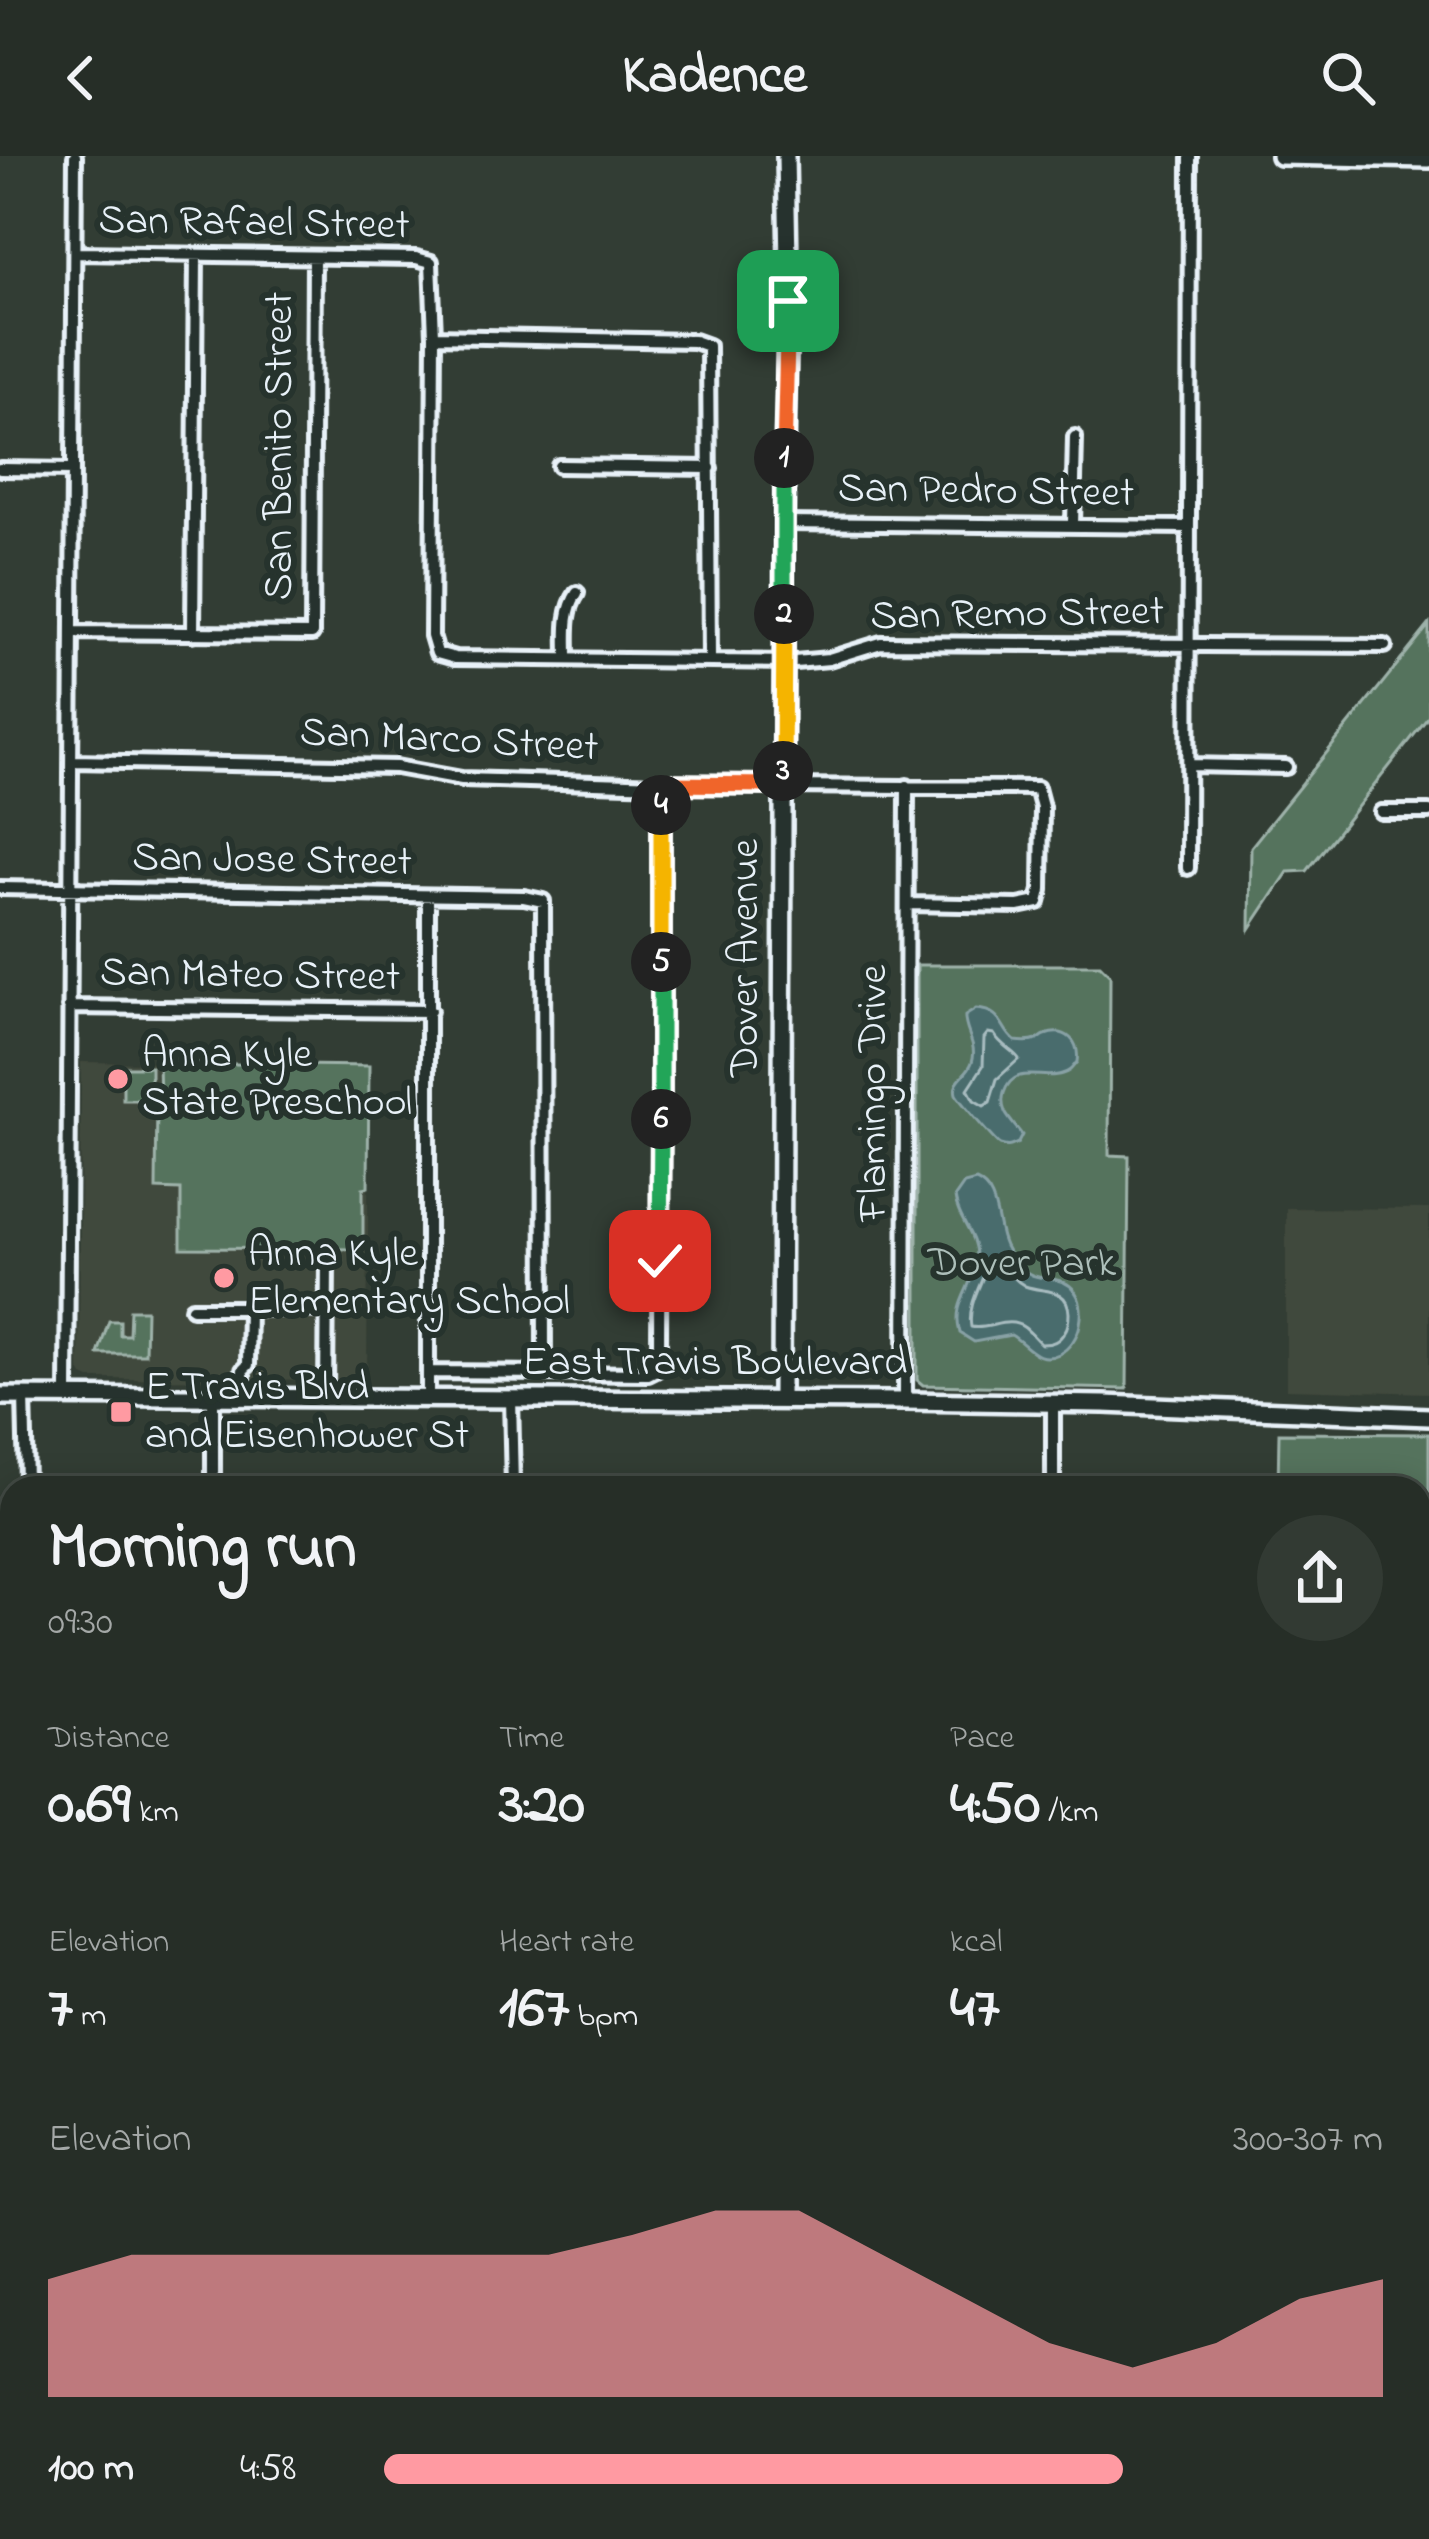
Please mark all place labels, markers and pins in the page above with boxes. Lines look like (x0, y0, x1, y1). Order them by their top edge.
pin (737, 250, 839, 352)
pin: 1 (754, 428, 814, 488)
pin: 2 (754, 584, 814, 644)
pin: 3 (753, 741, 813, 801)
pin: 4 (631, 775, 691, 835)
pin: 5 (631, 932, 691, 992)
place label: Anna Kyle State Preschool (142, 1025, 412, 1134)
marker: Anna Kyle State Preschool (105, 1066, 131, 1092)
pin: 6 (631, 1089, 691, 1149)
pin (609, 1210, 711, 1312)
place label: Anna Kyle Elementary School (248, 1224, 570, 1333)
marker: Anna Kyle Elementary School (211, 1265, 237, 1291)
place label: E Travis Blvd and Eisenhower St (145, 1358, 469, 1467)
marker: E Travis Blvd and Eisenhower St (108, 1399, 134, 1425)

